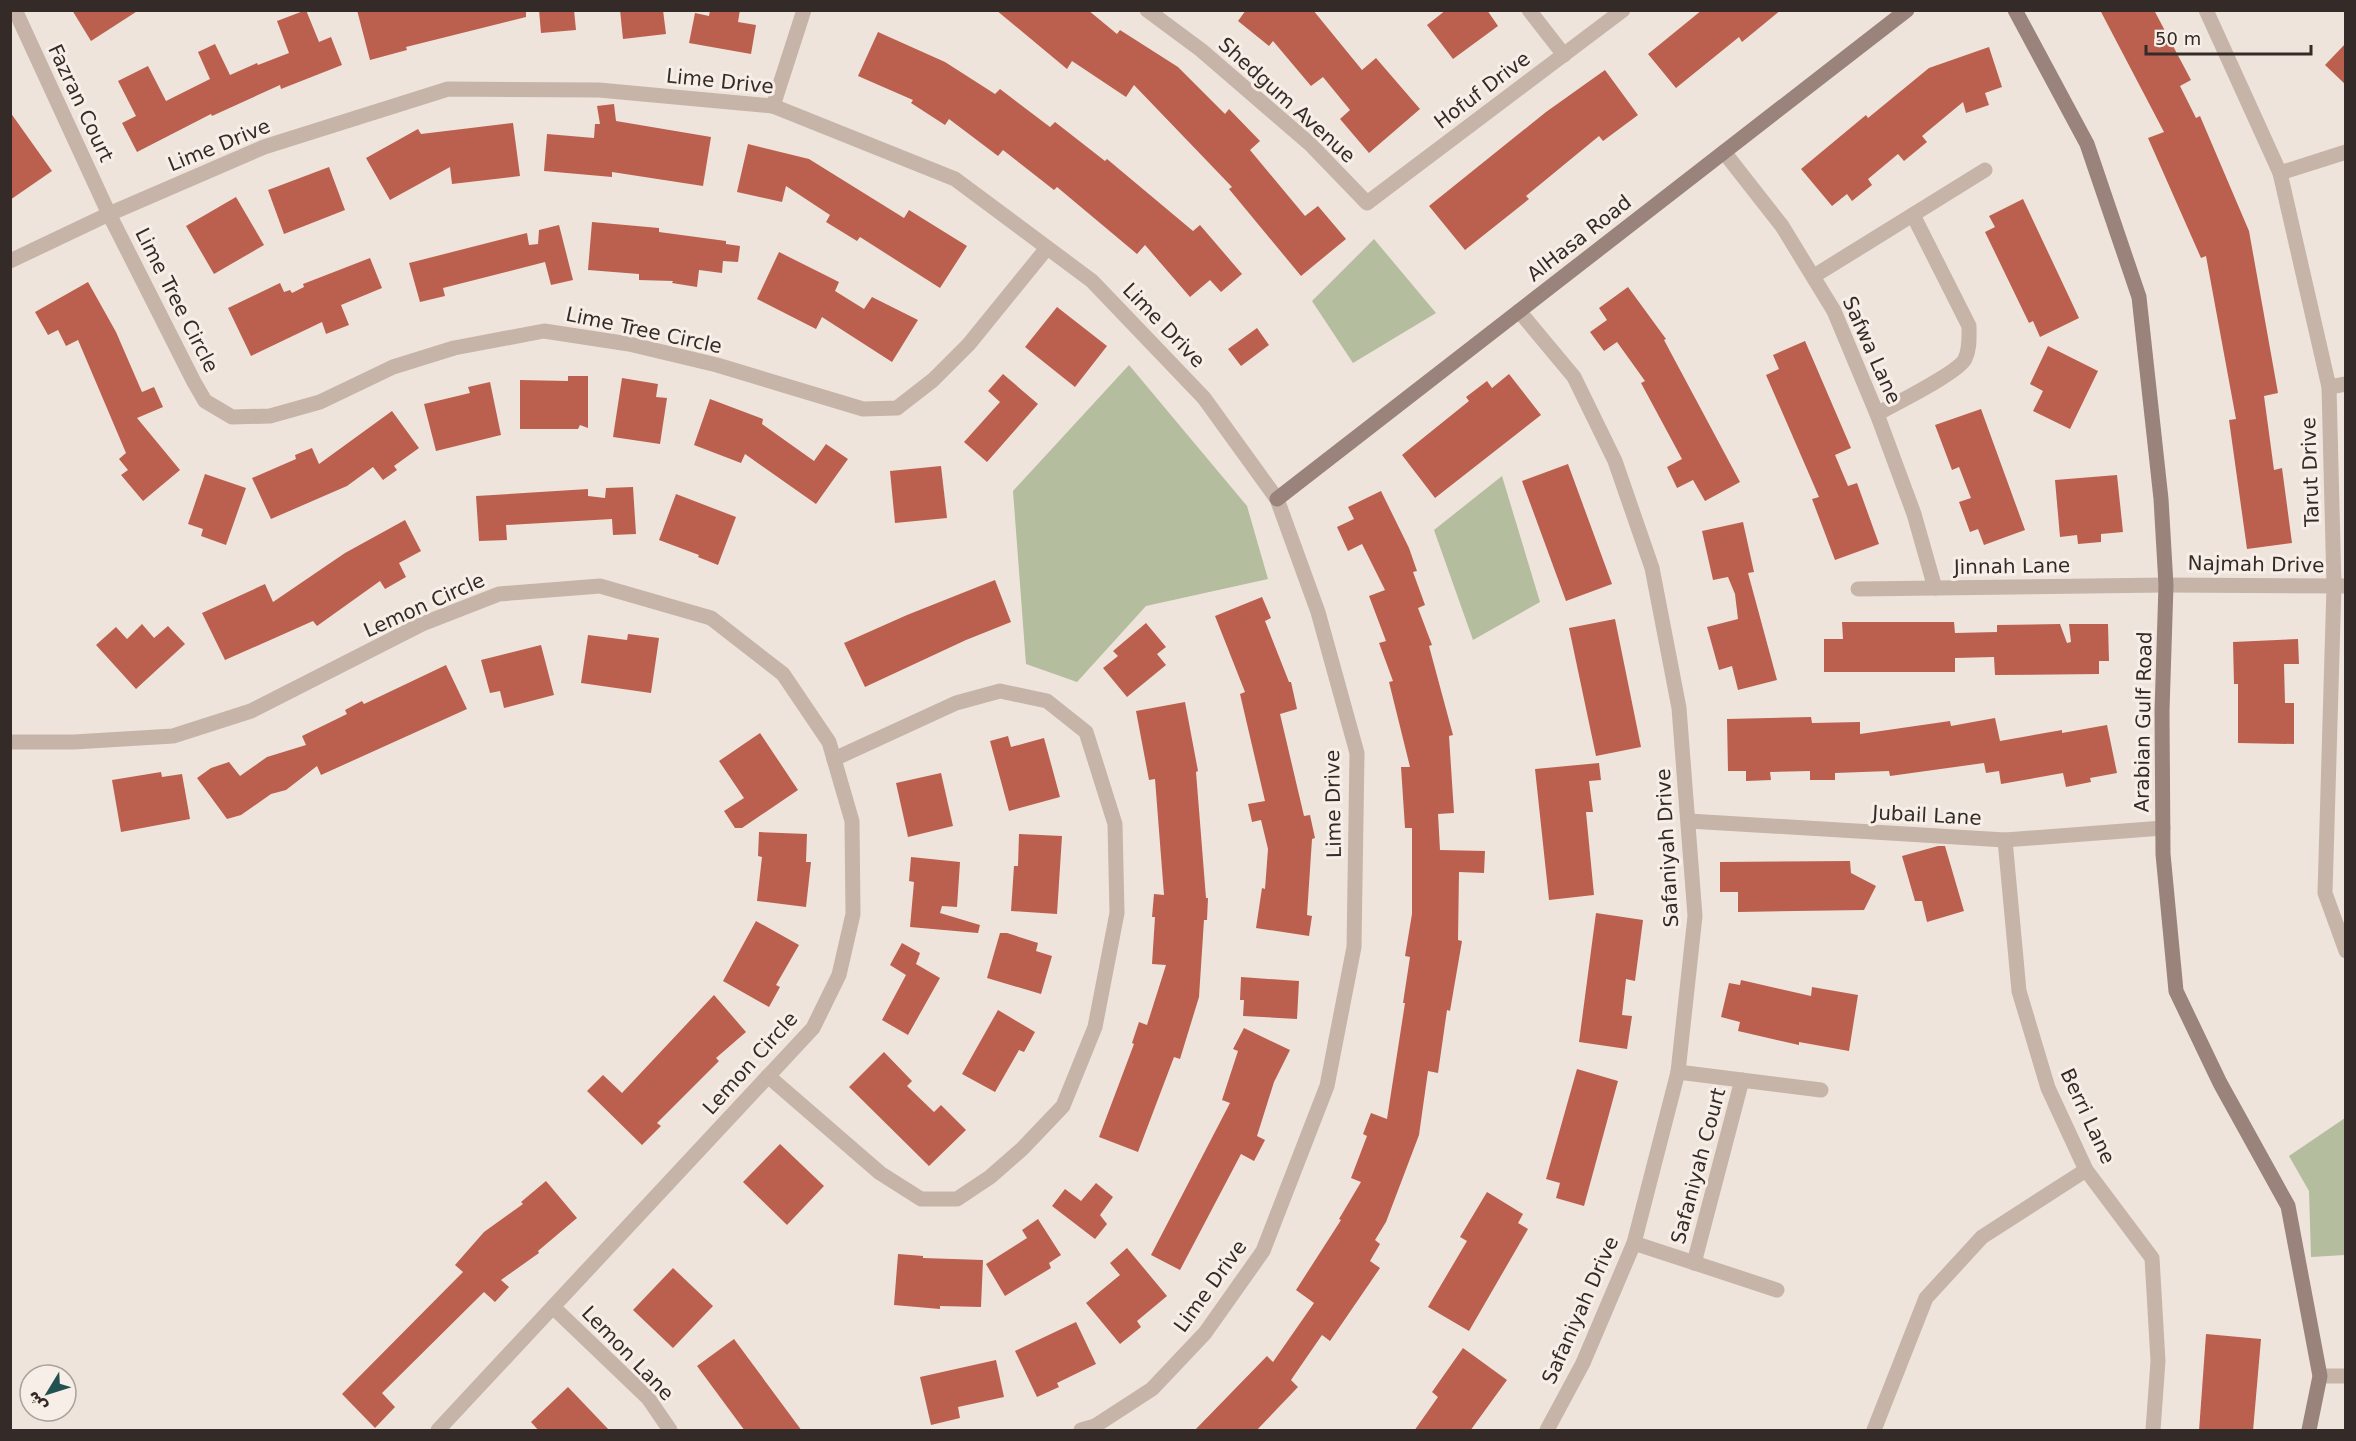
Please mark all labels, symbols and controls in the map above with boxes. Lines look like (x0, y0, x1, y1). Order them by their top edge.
scale bar (2146, 18, 2311, 56)
text: 50 m (2155, 28, 2201, 49)
street label: Shedgum Avenue (1214, 32, 1360, 168)
street label: Fazran Court (43, 40, 119, 166)
street label: Hofuf Drive (1429, 46, 1535, 134)
street label: Lime Drive (665, 63, 775, 99)
street label: Lime Drive (164, 114, 274, 176)
street label: AlHasa Road (1522, 190, 1636, 286)
street label: Lime Tree Circle (130, 224, 224, 376)
street label: Lime Drive (1118, 278, 1210, 372)
street label: Safwa Lane (1838, 293, 1906, 407)
street label: Lime Tree Circle (564, 302, 724, 358)
street label: Tarut Drive (2296, 417, 2324, 528)
street label: Najmah Drive (2187, 551, 2325, 577)
street label: Jinnah Lane (1952, 553, 2070, 579)
street label: Lemon Circle (360, 568, 488, 642)
street label: Arabian Gulf Road (2129, 631, 2157, 813)
street label: Lime Drive (1320, 750, 1346, 858)
street label: Safaniyah Drive (1651, 768, 1683, 928)
street label: Jubail Lane (1870, 800, 1982, 830)
street label: Lemon Circle (698, 1007, 802, 1119)
street label: Berri Lane (2055, 1065, 2121, 1167)
street label: Safaniyah Court (1666, 1085, 1730, 1247)
street label: Safaniyah Drive (1537, 1233, 1623, 1387)
street label: Lime Drive (1169, 1235, 1251, 1337)
street label: Lemon Lane (577, 1301, 679, 1405)
north arrow (18, 1363, 78, 1423)
text: ش (22, 1387, 51, 1416)

